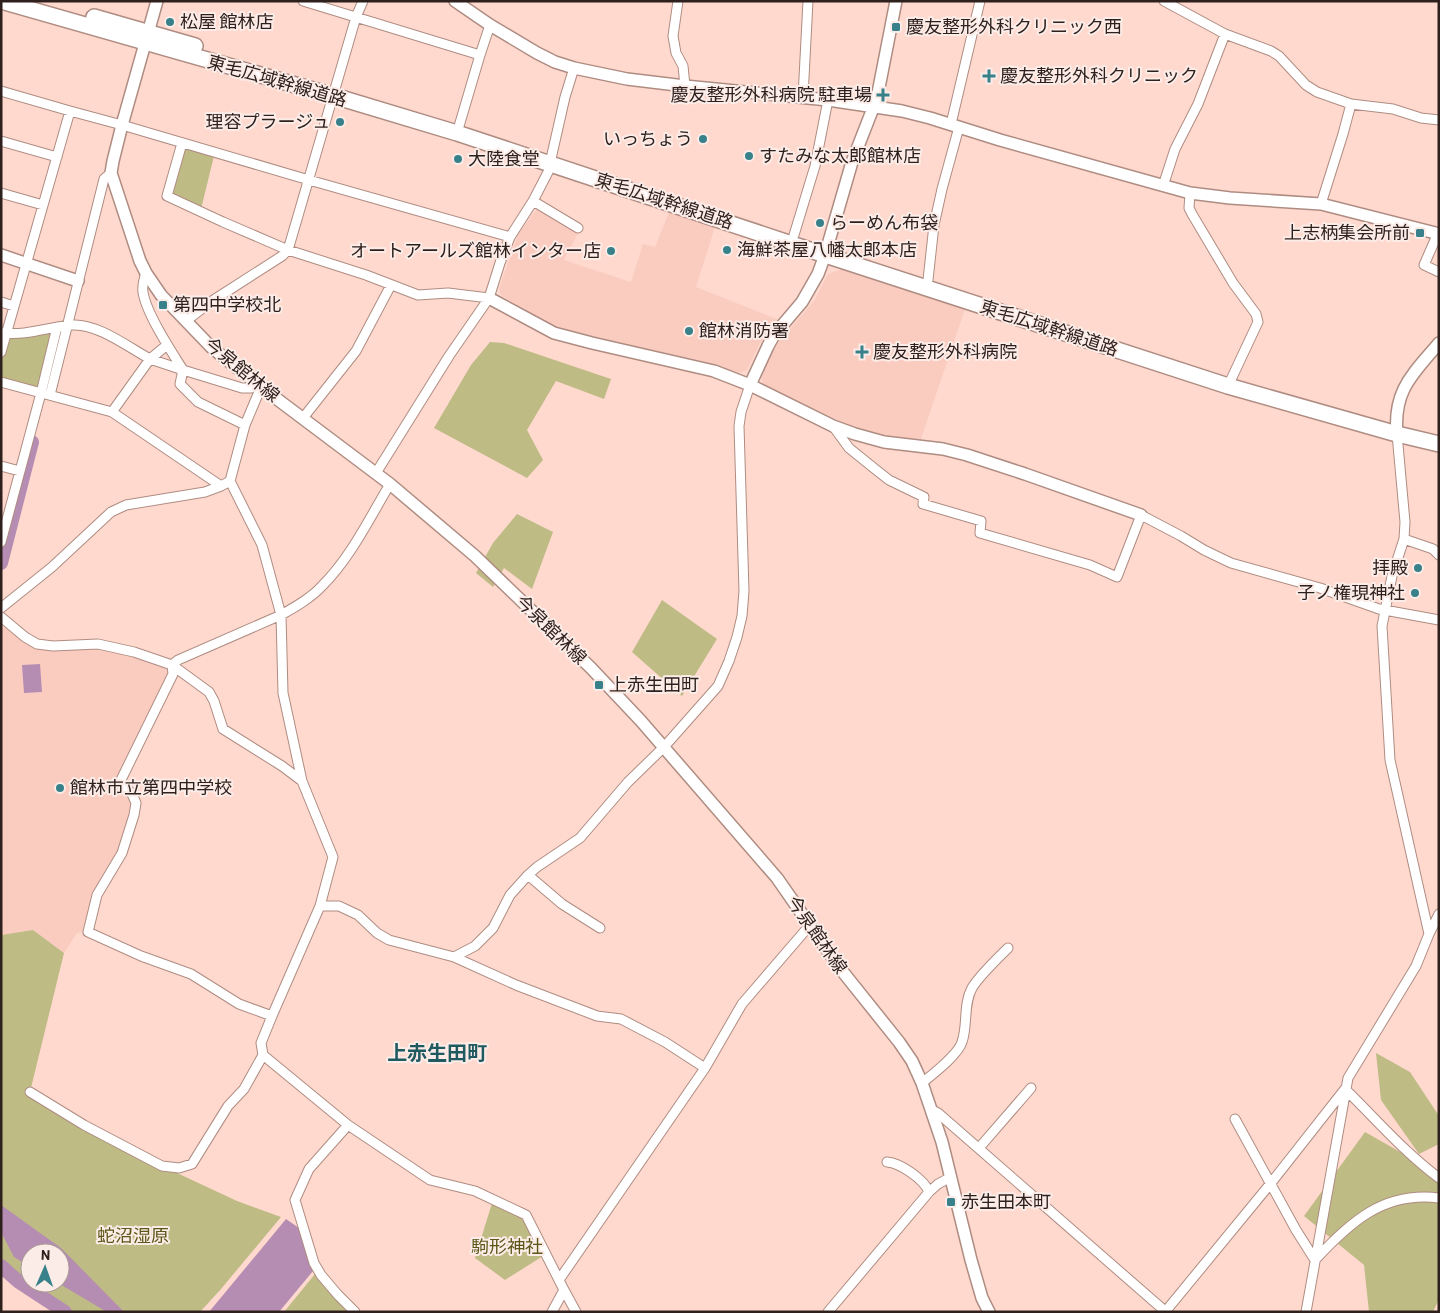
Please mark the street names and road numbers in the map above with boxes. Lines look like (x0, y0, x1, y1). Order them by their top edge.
street label: 東毛広域幹線道路 (205, 50, 350, 110)
street label: 東毛広域幹線道路 (592, 167, 736, 233)
street label: 東毛広域幹線道路 (977, 294, 1121, 360)
street label: 今泉館林線 (201, 332, 285, 406)
street label: 今泉館林線 (512, 590, 592, 668)
street label: 今泉館林線 (783, 891, 853, 978)

